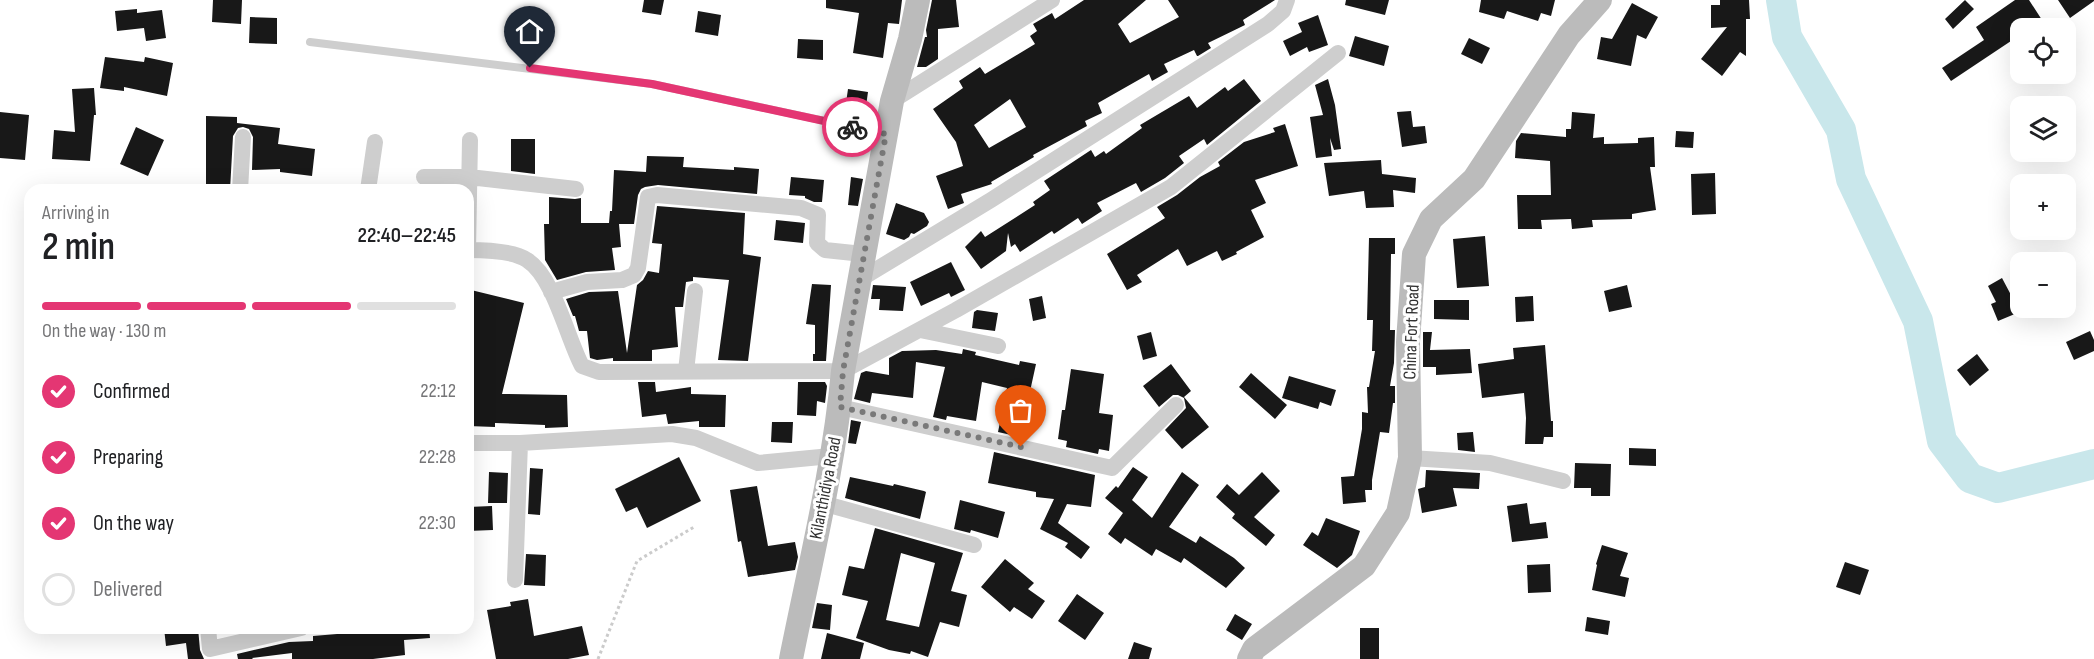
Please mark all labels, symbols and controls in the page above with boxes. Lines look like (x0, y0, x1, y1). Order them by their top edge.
pin (504, 6, 555, 68)
icon: home (513, 15, 546, 48)
map controls (2010, 18, 2076, 318)
button: locate (2010, 18, 2076, 84)
button: layers (2010, 96, 2076, 162)
courier (822, 97, 882, 157)
icon: bike (836, 111, 869, 144)
button: + (2010, 174, 2076, 240)
text: Arriving in (42, 201, 110, 225)
text: 22:40–22:45 (357, 222, 456, 249)
text: 2 min (42, 224, 115, 271)
button: − (2010, 252, 2076, 318)
street label: China Fort Road (1399, 284, 1424, 380)
text: On the way · 130 m (42, 319, 166, 343)
icon: check (42, 375, 75, 408)
text: Confirmed (93, 378, 170, 405)
text: 22:12 (420, 379, 456, 403)
pin (995, 385, 1046, 447)
icon: bag (1004, 394, 1037, 427)
street label: Kilanthidiya Road (805, 435, 846, 541)
icon: check (42, 441, 75, 474)
text: Preparing (93, 444, 163, 471)
text: 22:28 (419, 445, 456, 469)
icon: check (42, 507, 75, 540)
text: On the way (93, 510, 174, 537)
text: 22:30 (418, 511, 456, 535)
text: Delivered (93, 576, 162, 603)

